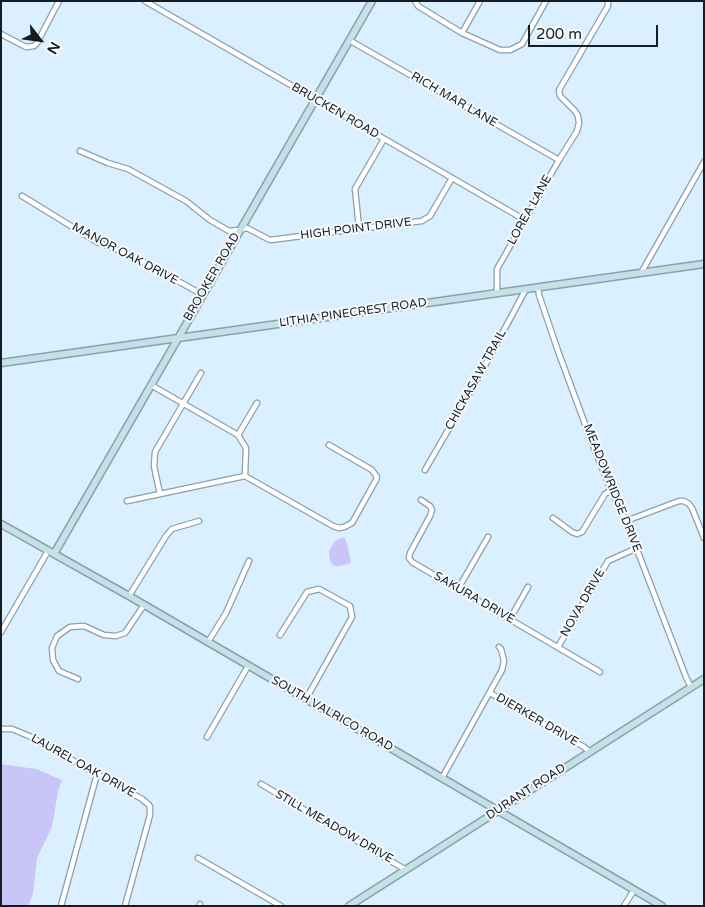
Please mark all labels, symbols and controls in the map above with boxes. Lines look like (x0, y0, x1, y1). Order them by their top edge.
north arrow (15, 15, 65, 65)
scale bar (530, 15, 660, 47)
text: 200 m (536, 25, 582, 43)
text: N (43, 39, 64, 57)
street label: RICH MAR LANE (408, 69, 500, 131)
street label: BRUCKEN ROAD (289, 80, 381, 142)
street label: LOREA LANE (505, 172, 555, 248)
street label: HIGH POINT DRIVE (300, 215, 412, 243)
street label: MANOR OAK DRIVE (69, 220, 181, 288)
street label: BROOKER ROAD (181, 230, 243, 324)
street label: LITHIA PINECREST ROAD (278, 296, 428, 330)
street label: CHICKASAW TRAIL (442, 327, 510, 433)
street label: MEADOWRIDGE DRIVE (580, 422, 644, 554)
street label: NOVA DRIVE (558, 566, 608, 640)
street label: SAKURA DRIVE (431, 569, 517, 627)
street label: SOUTH VALRICO ROAD (268, 673, 396, 755)
street label: DIERKER DRIVE (493, 691, 581, 749)
street label: LAUREL OAK DRIVE (28, 731, 138, 801)
street label: DURANT ROAD (484, 761, 568, 823)
street label: STILL MEADOW DRIVE (272, 787, 396, 867)

